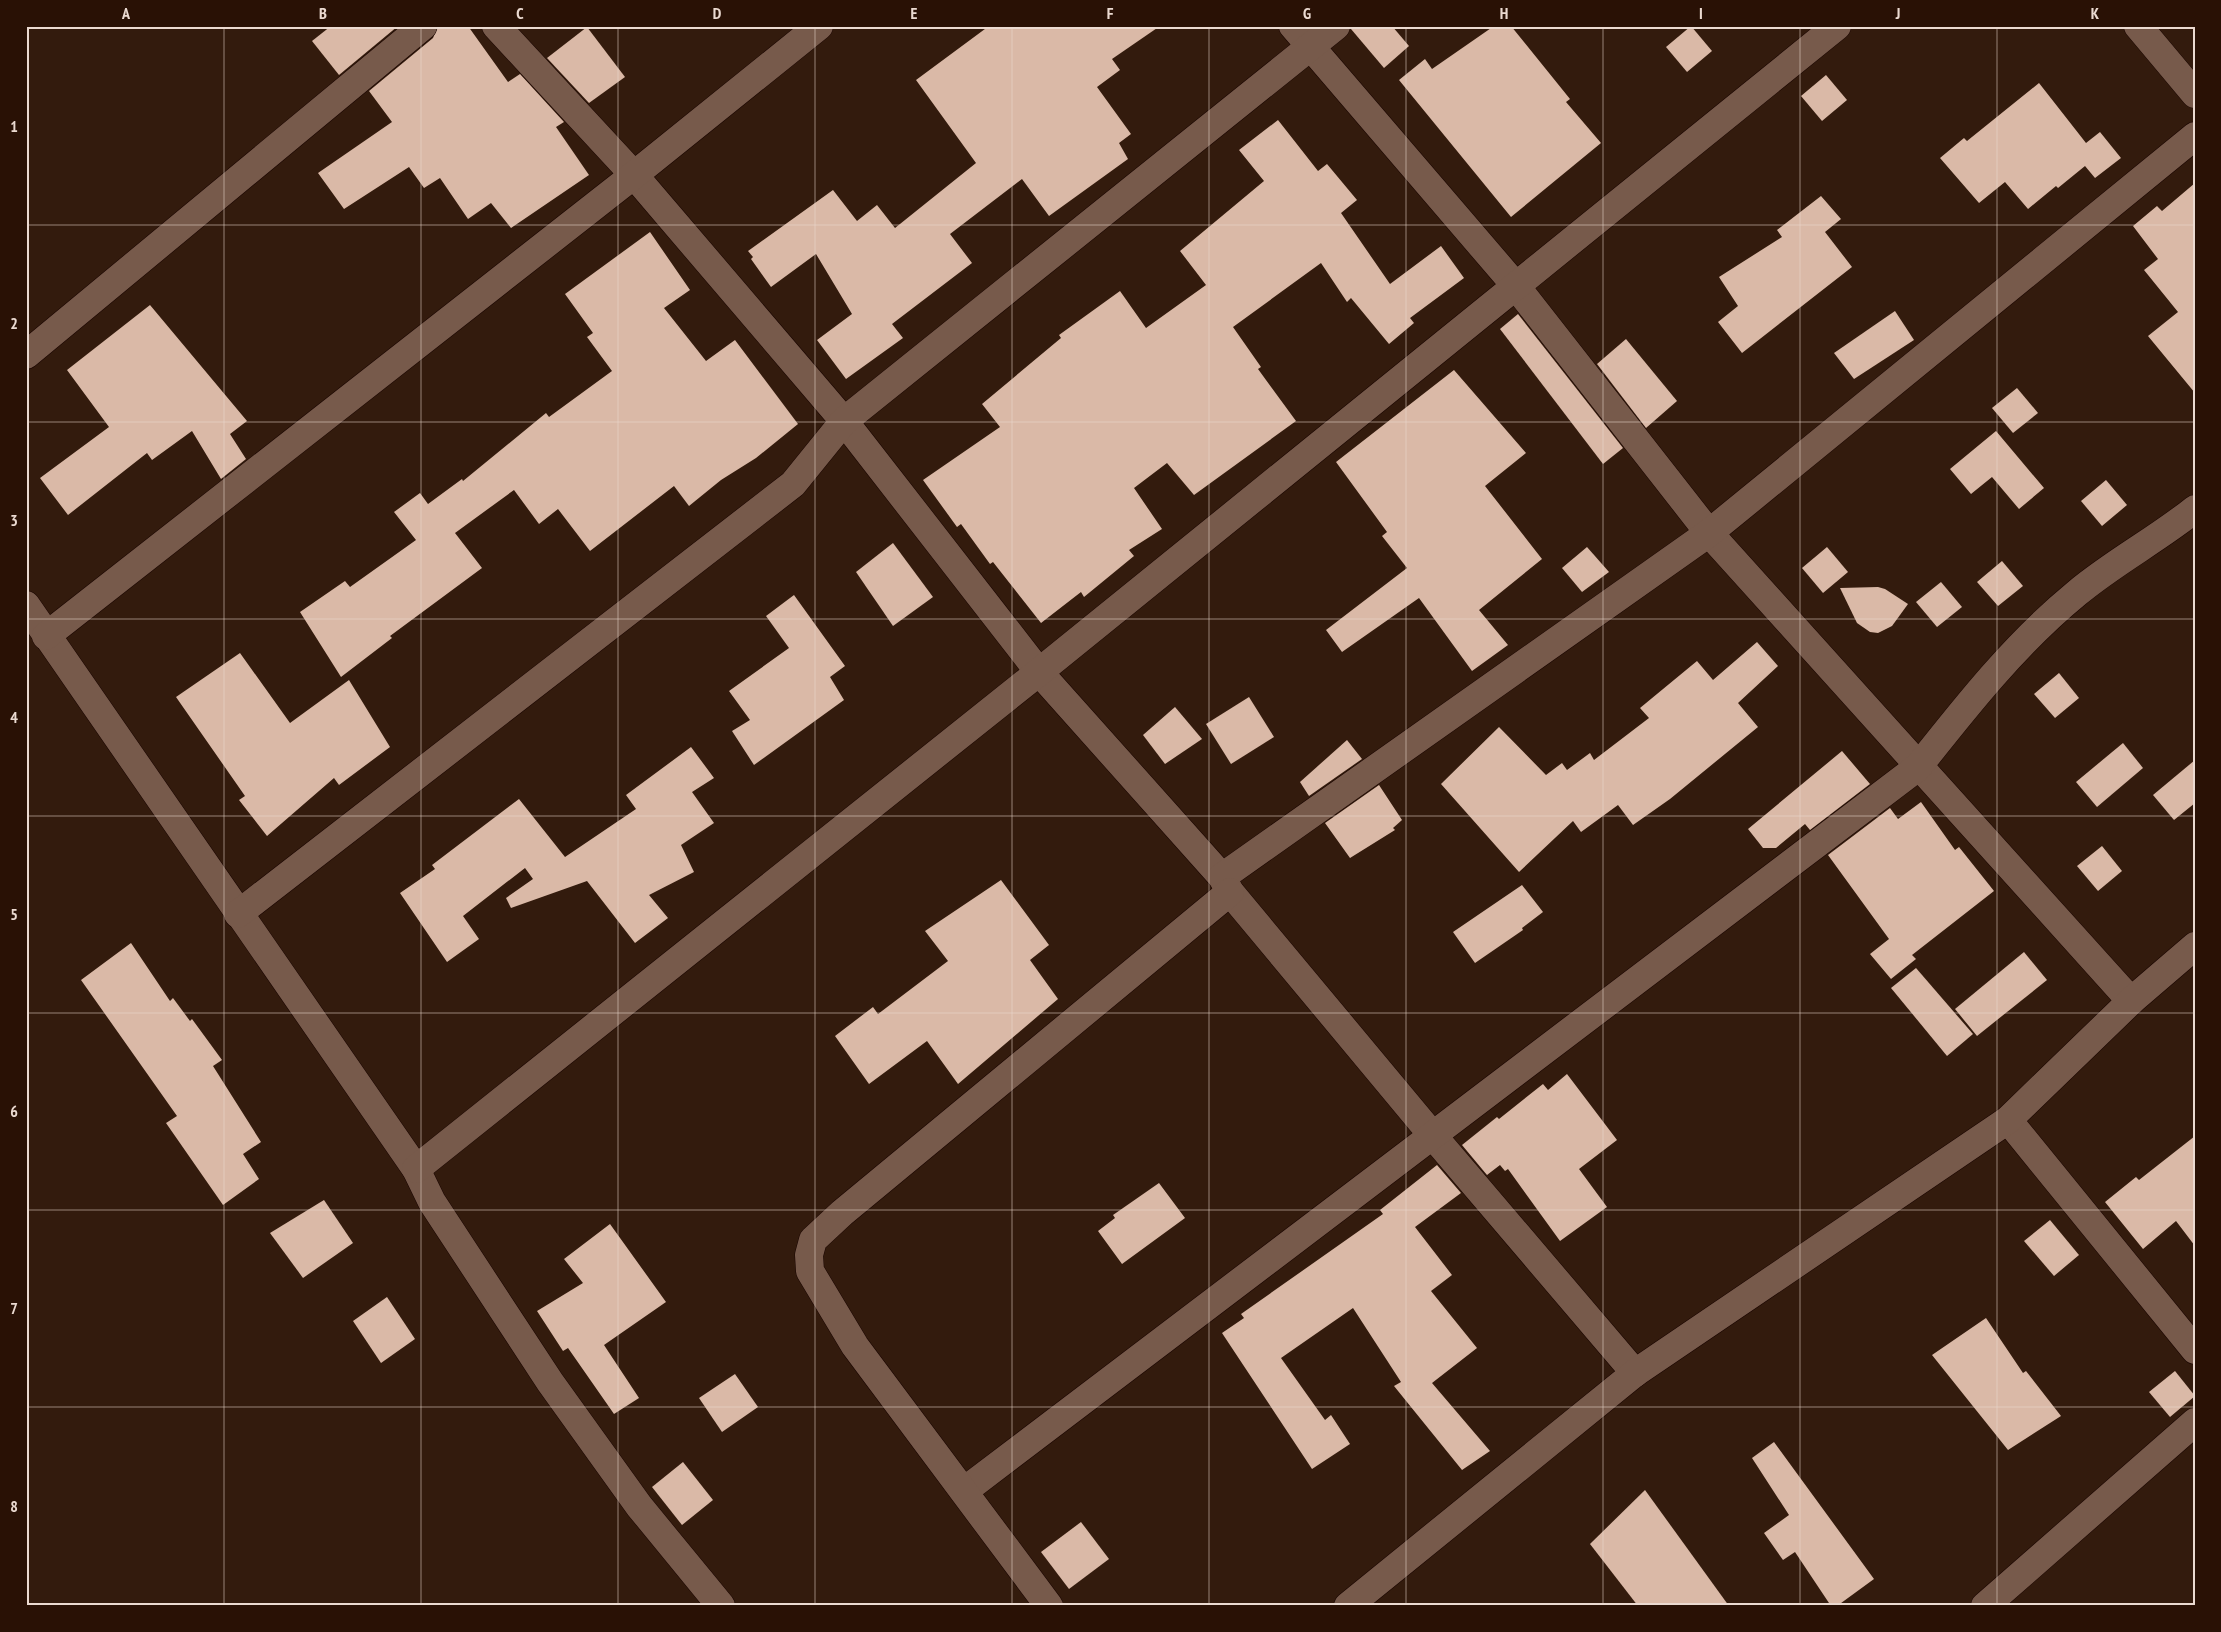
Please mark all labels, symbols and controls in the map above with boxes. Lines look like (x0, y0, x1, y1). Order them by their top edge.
text: A (121, 3, 131, 23)
text: B (319, 3, 327, 23)
text: C (516, 3, 524, 23)
text: D (713, 3, 722, 23)
text: E (911, 3, 918, 23)
text: F (1107, 3, 1114, 23)
text: G (1303, 3, 1311, 23)
text: H (1500, 3, 1508, 23)
text: I (1699, 3, 1703, 23)
text: J (1895, 3, 1900, 23)
text: K (2091, 3, 2100, 23)
text: 1 (10, 116, 18, 136)
text: 2 (10, 313, 18, 333)
text: 3 (10, 510, 18, 530)
text: 4 (10, 707, 18, 727)
text: 5 (10, 904, 18, 924)
text: 6 (10, 1101, 18, 1121)
text: 7 (10, 1298, 18, 1318)
text: 8 (10, 1496, 18, 1516)

